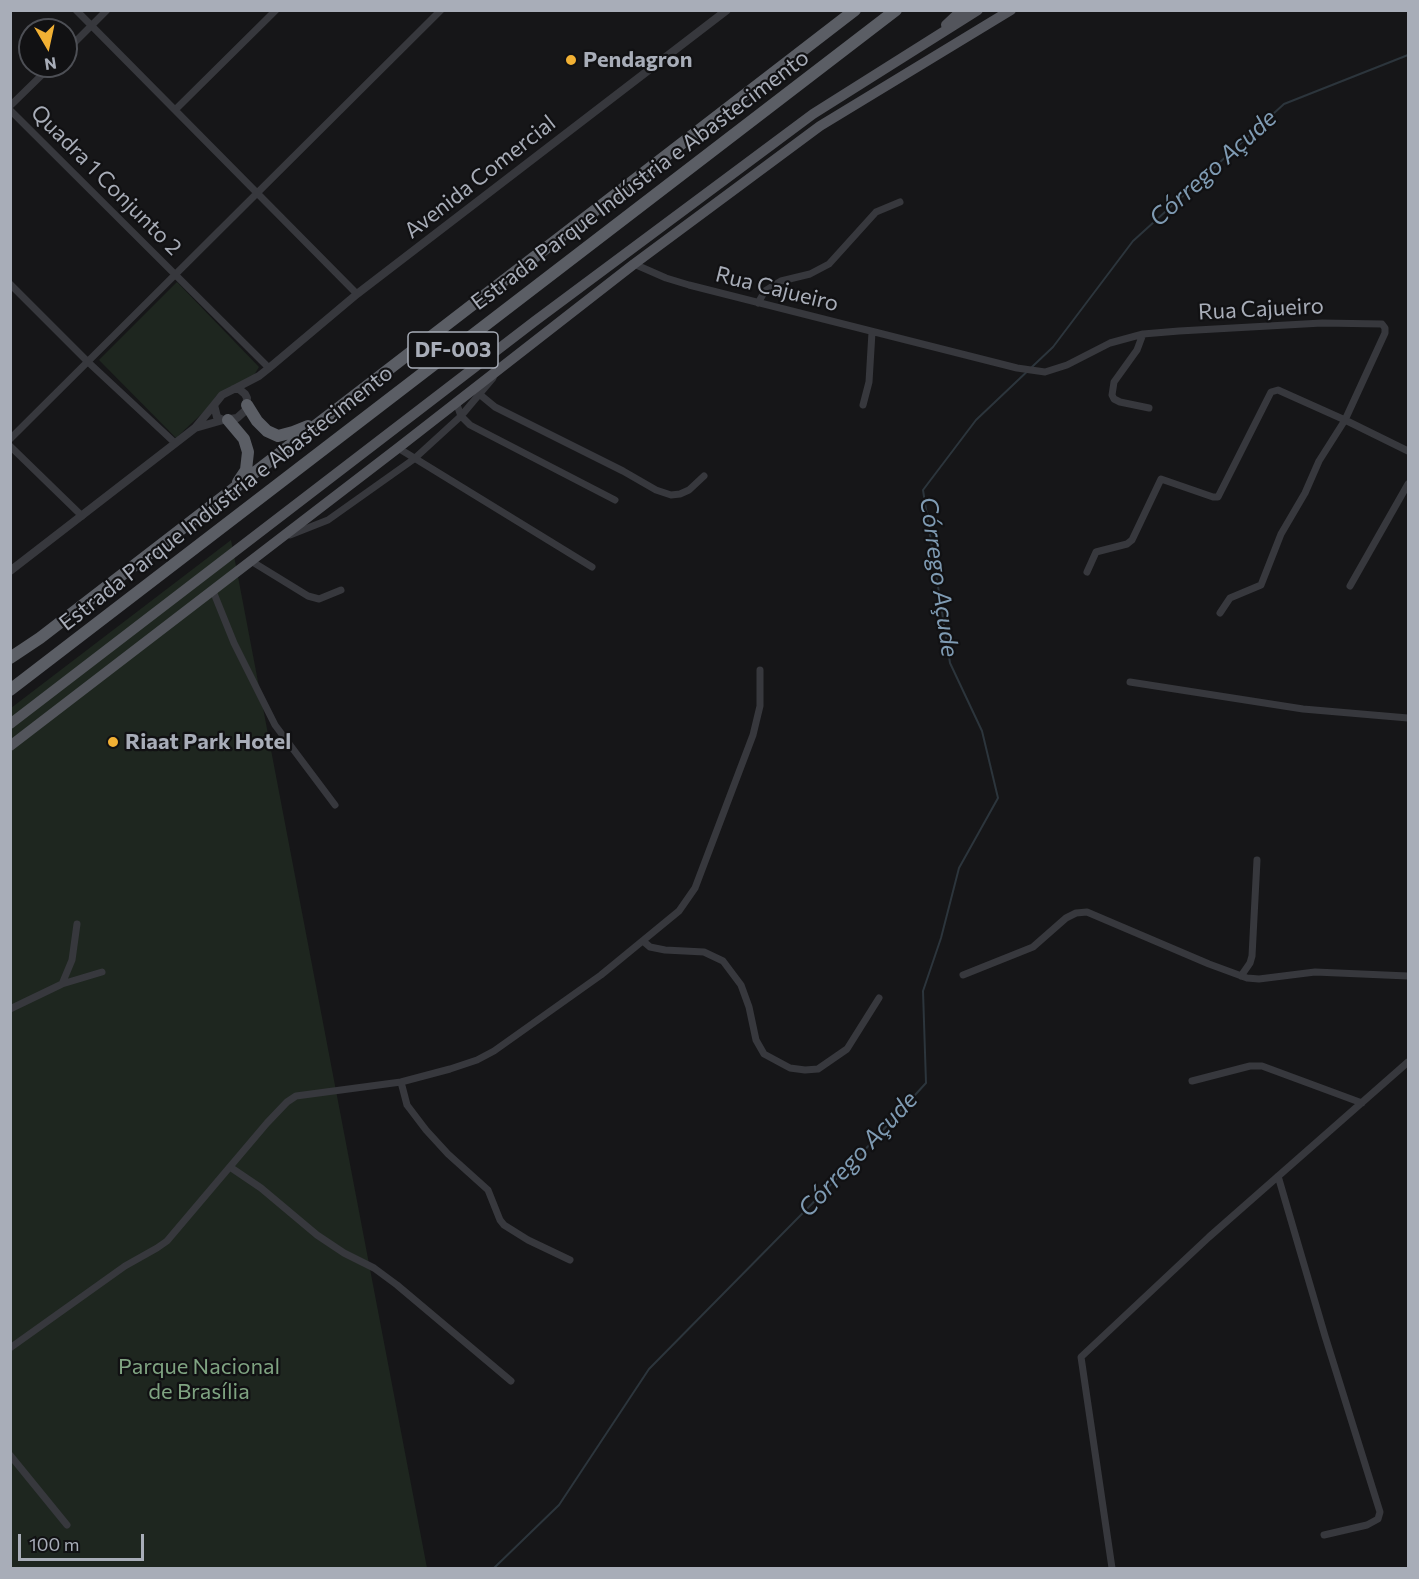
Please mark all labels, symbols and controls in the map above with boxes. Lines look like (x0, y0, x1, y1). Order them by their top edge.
north arrow (18, 18, 78, 78)
street label: Estrada Parque Indústria e Abastecimento (466, 44, 814, 316)
place label: Pendagron (583, 47, 692, 73)
marker: Pendagron (564, 53, 578, 67)
text: N (43, 54, 58, 75)
street label: Quadra 1 Conjunto 2 (25, 99, 187, 261)
water label: Córrego Açude (1143, 103, 1283, 233)
street label: Avenida Comercial (399, 110, 561, 244)
street label: Rua Cajueiro (713, 261, 841, 317)
street label: Rua Cajueiro (1197, 293, 1325, 325)
road number: DF-003 (408, 332, 498, 368)
street label: Estrada Parque Indústria e Abastecimento (54, 360, 398, 636)
water label: Córrego Açude (914, 495, 964, 659)
place label: Riaat Park Hotel (125, 729, 291, 755)
marker: Riaat Park Hotel (106, 735, 120, 749)
water label: Córrego Açude (792, 1085, 924, 1223)
park label: Parque Nacional de Brasília (118, 1354, 280, 1406)
scale bar (21, 1522, 147, 1560)
text: 100 m (29, 1533, 79, 1555)

